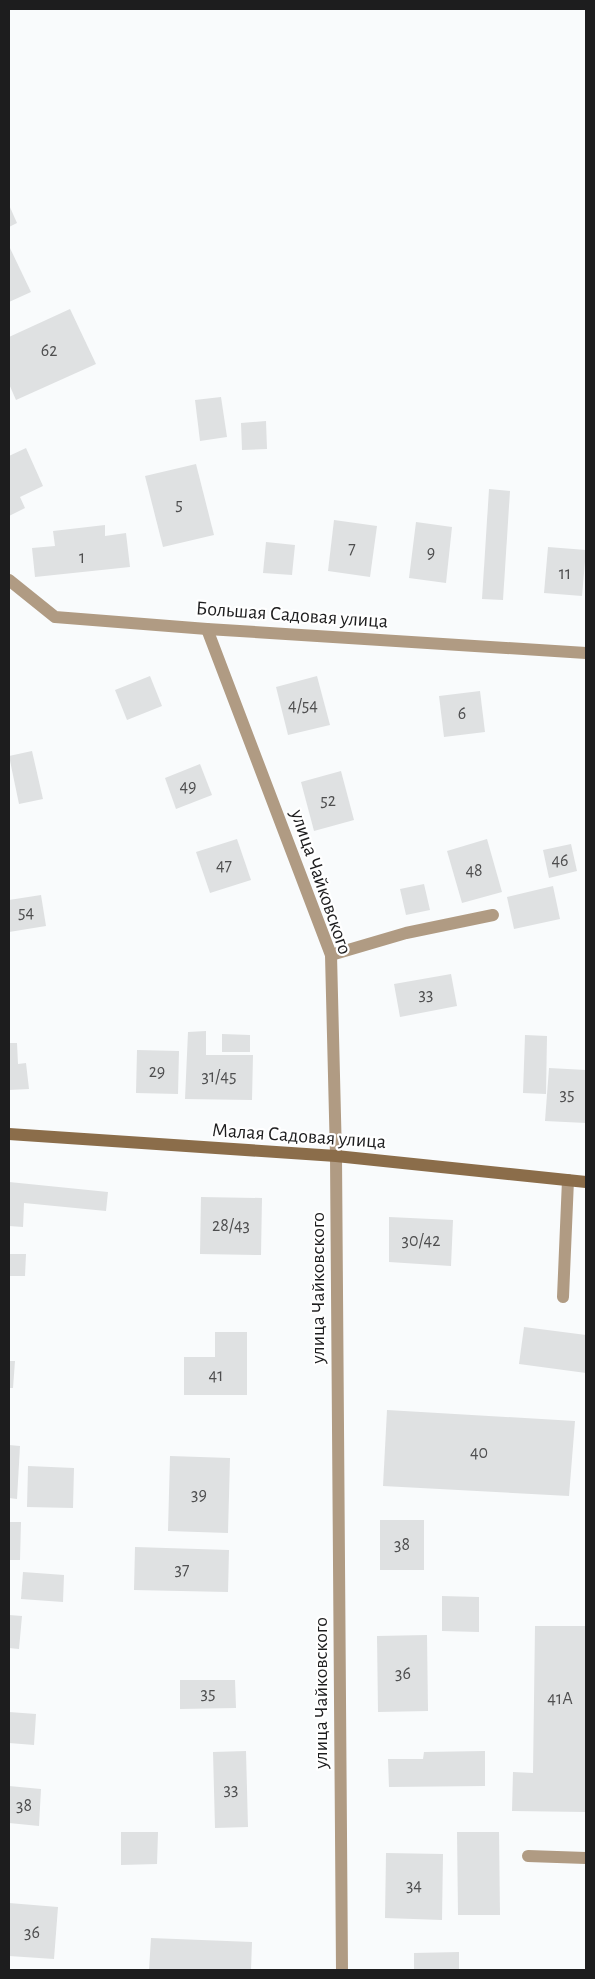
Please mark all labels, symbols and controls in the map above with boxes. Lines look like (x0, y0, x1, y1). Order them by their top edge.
house number: 62 (41, 342, 57, 360)
house number: 5 (175, 496, 183, 514)
house number: 7 (348, 540, 356, 558)
house number: 9 (427, 544, 435, 562)
house number: 1 (79, 549, 85, 567)
house number: 11 (559, 565, 571, 583)
street label: Большая Садовая улица (195, 598, 389, 632)
house number: 4/54 (288, 697, 318, 715)
house number: 6 (458, 705, 466, 723)
house number: 49 (179, 778, 197, 796)
house number: 52 (320, 792, 336, 810)
street label: улица Чайковского (287, 806, 355, 957)
house number: 46 (551, 852, 569, 870)
house number: 47 (216, 857, 232, 875)
house number: 48 (465, 862, 483, 880)
house number: 54 (18, 904, 34, 922)
house number: 33 (419, 986, 433, 1004)
house number: 29 (149, 1063, 165, 1081)
house number: 31/45 (202, 1068, 236, 1086)
house number: 35 (560, 1086, 574, 1104)
street label: Малая Садовая улица (211, 1120, 387, 1152)
street label: улица Чайковского (308, 1212, 328, 1365)
house number: 28/43 (212, 1217, 250, 1235)
house number: 30/42 (402, 1232, 440, 1250)
house number: 41 (209, 1367, 223, 1385)
house number: 40 (470, 1444, 488, 1462)
house number: 39 (191, 1486, 207, 1504)
house number: 38 (394, 1536, 410, 1554)
house number: 37 (175, 1561, 189, 1579)
street label: улица Чайковского (311, 1617, 331, 1770)
house number: 36 (395, 1665, 411, 1683)
house number: 35 (201, 1685, 215, 1703)
house number: 41А (547, 1690, 573, 1708)
house number: 33 (224, 1781, 238, 1799)
house number: 38 (16, 1797, 32, 1815)
house number: 34 (406, 1877, 422, 1895)
house number: 36 (24, 1924, 40, 1942)

